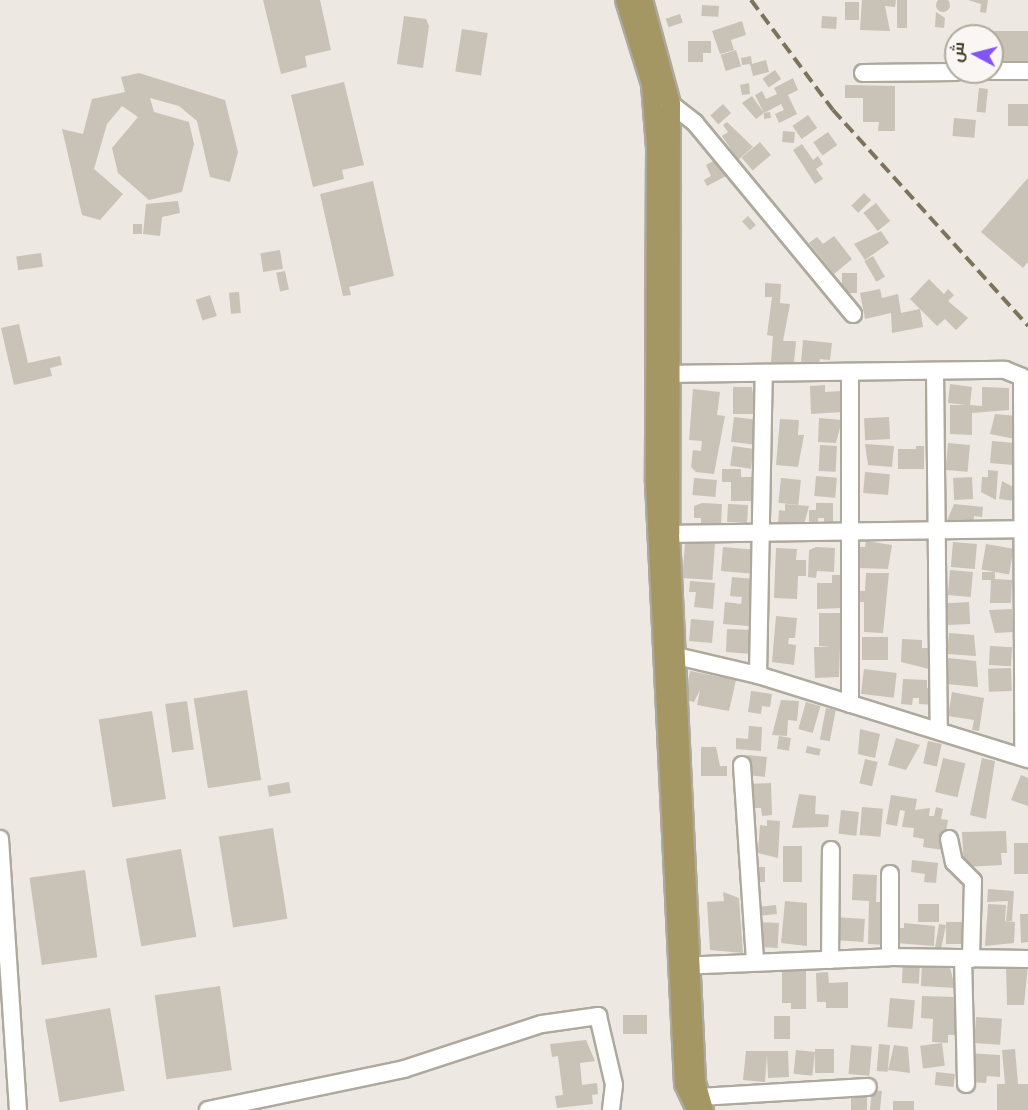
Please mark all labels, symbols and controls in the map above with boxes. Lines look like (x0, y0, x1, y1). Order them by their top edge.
north arrow (944, 24, 1004, 84)
text: ش (947, 41, 968, 63)

